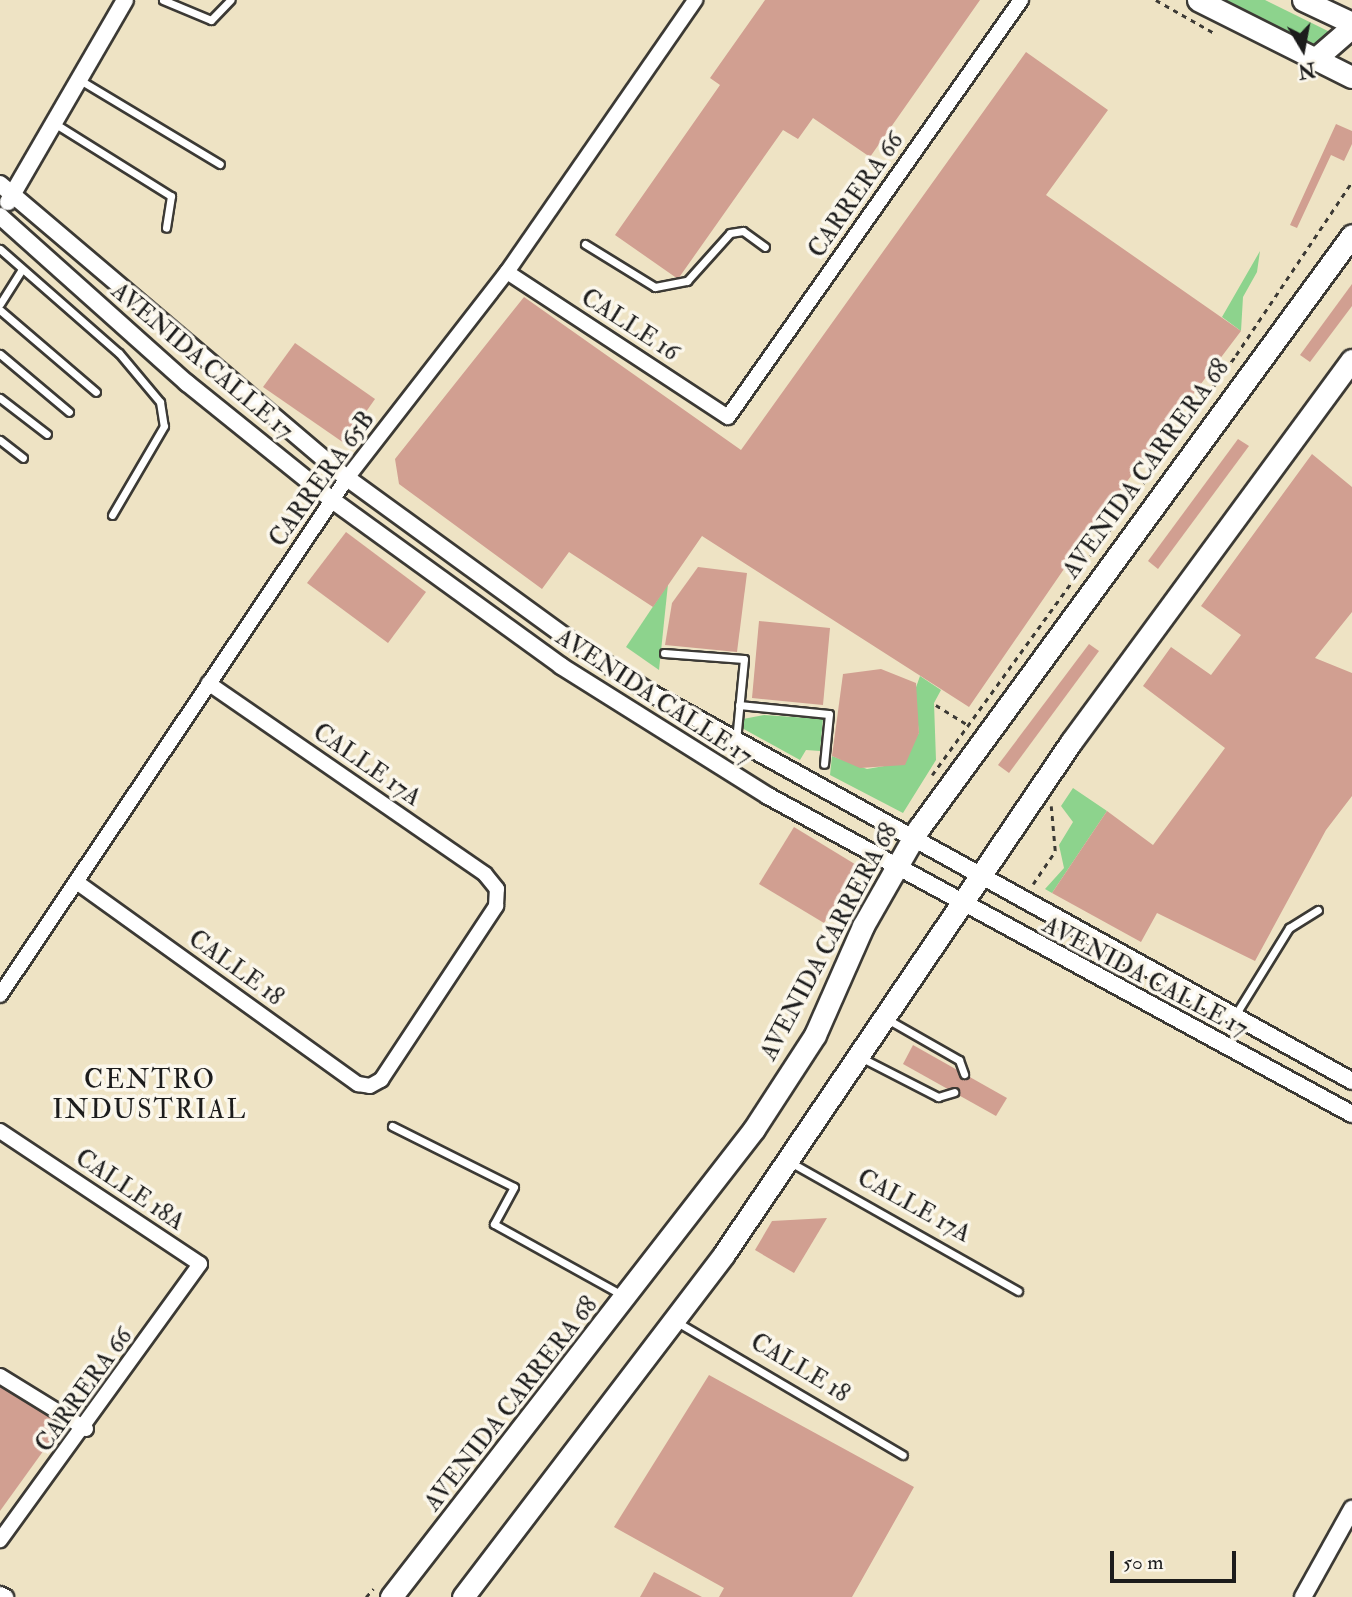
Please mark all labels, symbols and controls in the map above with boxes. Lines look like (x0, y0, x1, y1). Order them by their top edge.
north arrow (1268, 14, 1338, 84)
text: N (1296, 56, 1317, 83)
street label: CARRERA 66 (802, 127, 910, 263)
street label: AVENIDA CALLE 17 (105, 277, 299, 445)
street label: CALLE 16 (576, 283, 684, 367)
street label: AVENIDA CARRERA 68 (1057, 354, 1235, 584)
street label: CARRERA 65B (263, 406, 381, 552)
street label: AVENIDA CALLE 17 (550, 623, 758, 771)
street label: CALLE 17A (308, 717, 426, 813)
street label: AVENIDA CARRERA 68 (754, 819, 904, 1065)
street label: AVENIDA CALLE 17 (1037, 911, 1253, 1043)
street label: CALLE 18 (183, 924, 289, 1012)
district label: CENTRO INDUSTRIAL (54, 1065, 246, 1126)
street label: CALLE 18A (70, 1143, 190, 1237)
street label: CALLE 17A (852, 1163, 976, 1249)
street label: AVENIDA CARRERA 68 (418, 1291, 604, 1517)
street label: CARRERA 66 (29, 1322, 139, 1458)
street label: CALLE 18 (746, 1327, 854, 1409)
scale bar (1114, 1538, 1240, 1582)
text: 50 m (1123, 1549, 1164, 1576)

